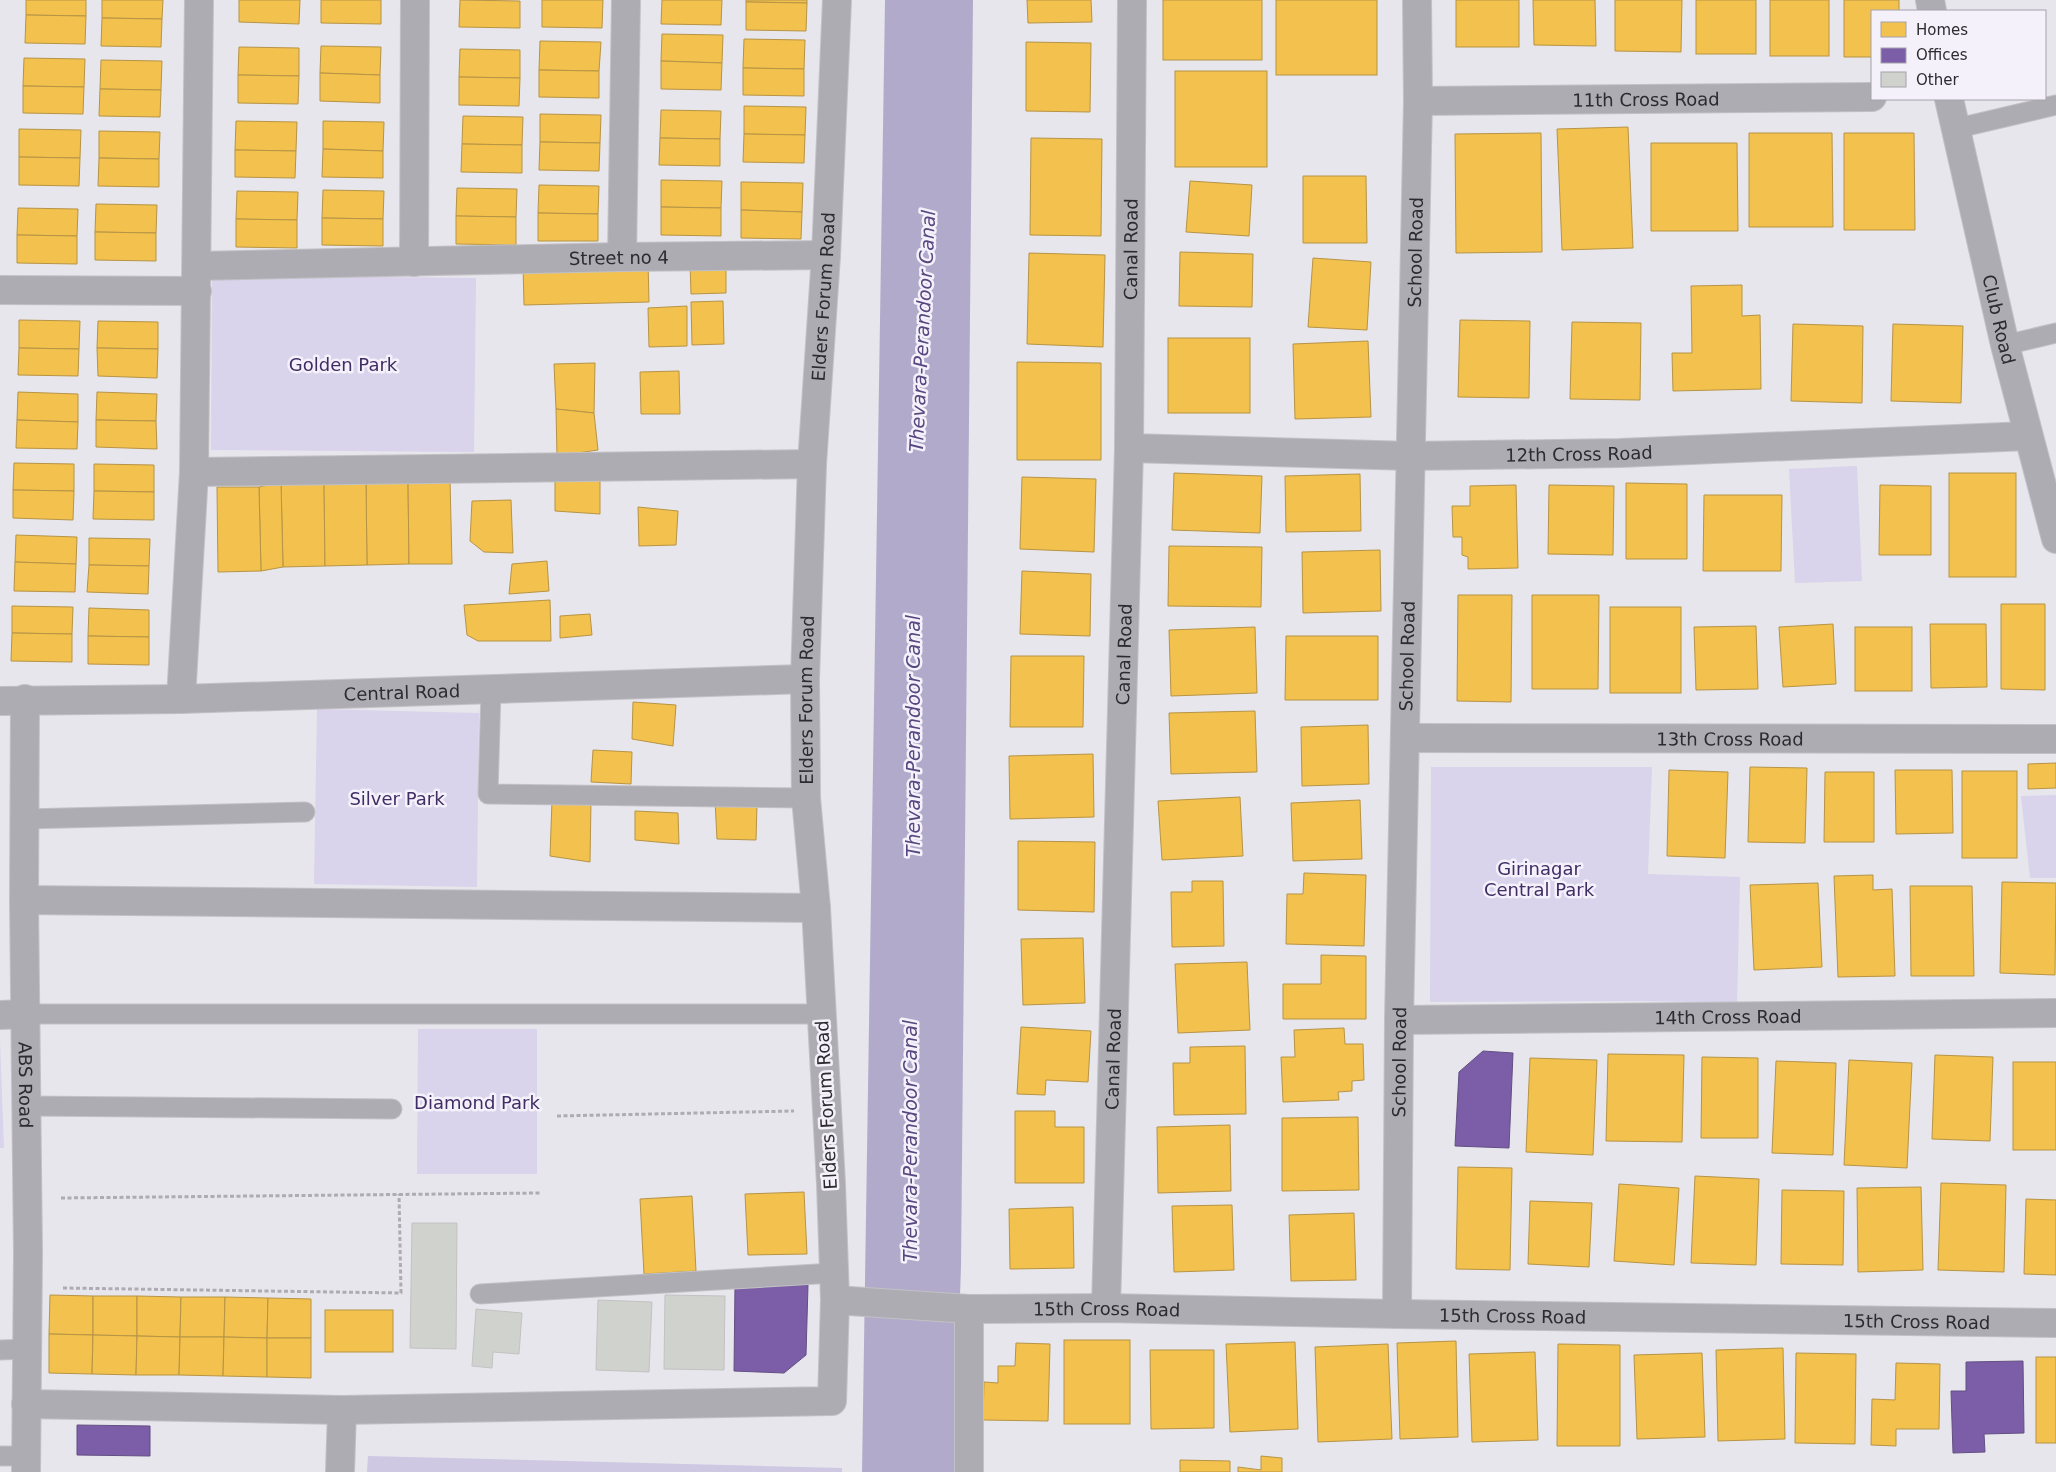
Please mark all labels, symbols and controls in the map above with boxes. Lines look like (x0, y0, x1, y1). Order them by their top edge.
legend (1871, 10, 2046, 100)
text: Homes (1916, 21, 1968, 39)
text: Offices (1916, 46, 1968, 64)
text: Other (1916, 71, 1959, 89)
street label: 11th Cross Road (1572, 88, 1720, 110)
street label: School Road (1403, 197, 1427, 308)
street label: Canal Road (1119, 198, 1141, 300)
water label: Thevara-Perandoor Canal (905, 209, 939, 453)
street label: Elders Forum Road (807, 212, 838, 382)
street label: Street no 4 (569, 246, 669, 269)
street label: Club Road (1979, 272, 2020, 366)
park label: Golden Park (289, 354, 398, 375)
street label: 12th Cross Road (1505, 441, 1653, 465)
street label: School Road (1395, 601, 1418, 712)
street label: Canal Road (1112, 603, 1135, 705)
water label: Thevara-Perandoor Canal (902, 614, 924, 857)
street label: Elders Forum Road (794, 615, 818, 785)
street label: Central Road (343, 680, 460, 704)
street label: 13th Cross Road (1656, 728, 1804, 749)
park label: Silver Park (349, 788, 445, 809)
park label: Girinagar Central Park (1484, 858, 1595, 900)
street label: 14th Cross Road (1654, 1005, 1802, 1028)
street label: School Road (1388, 1006, 1410, 1117)
street label: Canal Road (1101, 1008, 1125, 1110)
water label: Thevara-Perandoor Canal (899, 1019, 921, 1262)
street label: Elders Forum Road (811, 1020, 841, 1190)
street label: ABS Road (15, 1042, 37, 1128)
park label: Diamond Park (414, 1092, 541, 1113)
street label: 15th Cross Road (1033, 1297, 1181, 1320)
street label: 15th Cross Road (1439, 1304, 1586, 1327)
street label: 15th Cross Road (1843, 1310, 1990, 1333)

